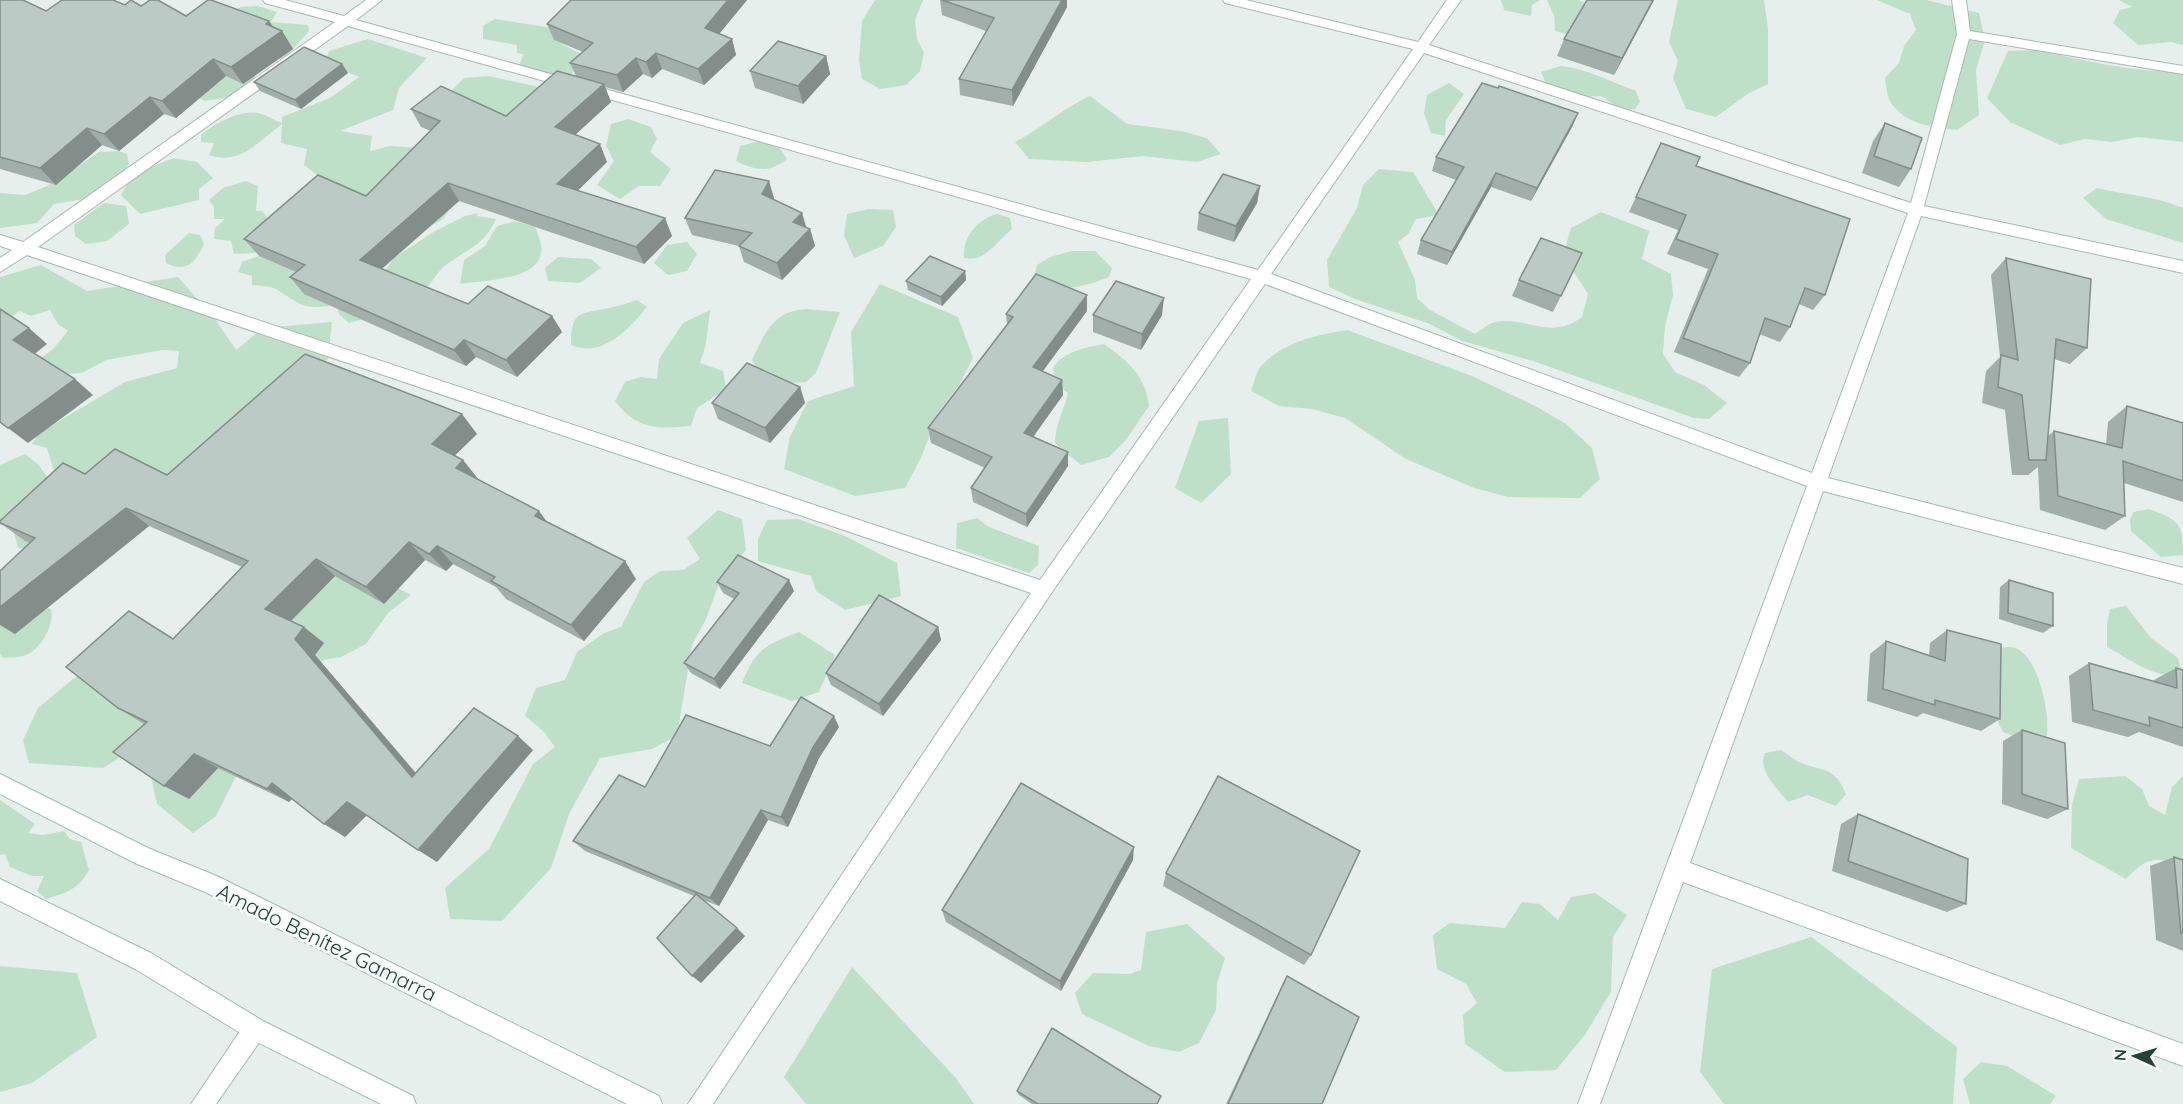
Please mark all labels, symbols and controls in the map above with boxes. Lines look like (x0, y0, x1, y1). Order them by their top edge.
street label: Amado Benítez Gamarra (213, 877, 441, 1007)
north arrow (2105, 1026, 2165, 1086)
text: N (2110, 1048, 2130, 1062)

